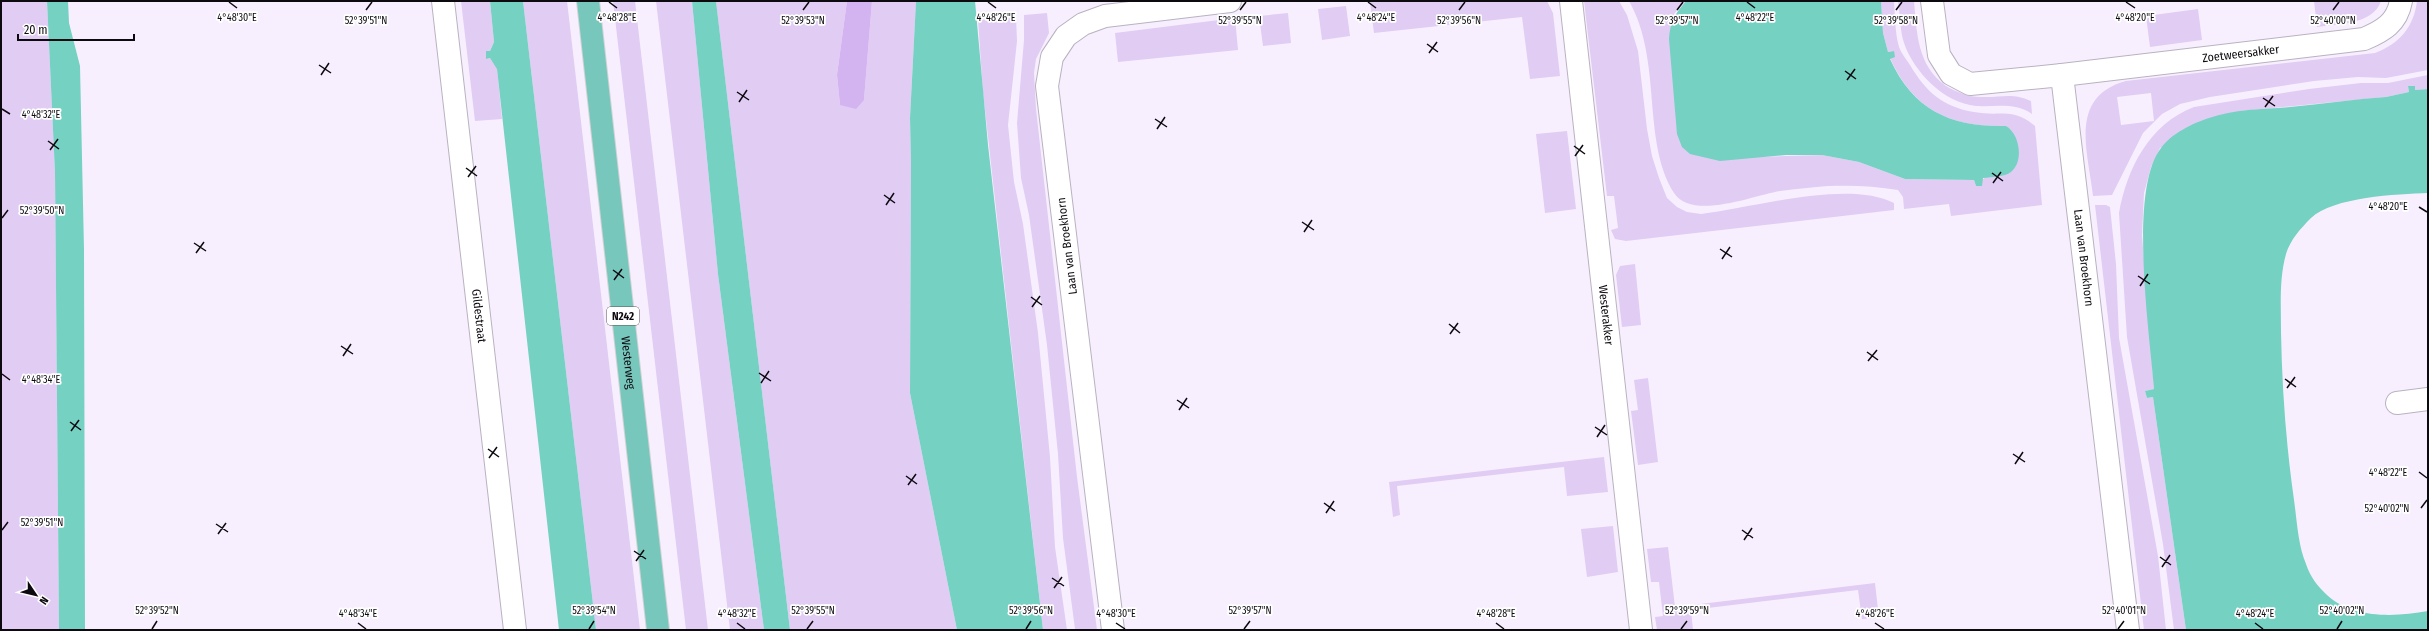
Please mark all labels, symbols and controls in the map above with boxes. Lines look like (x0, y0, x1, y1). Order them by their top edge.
text: 4°48'30"E (217, 12, 257, 24)
text: 4°48'28"E (598, 12, 637, 24)
text: 4°48'26"E (977, 12, 1016, 24)
text: 4°48'24"E (1357, 12, 1395, 24)
text: 4°48'22"E (1736, 12, 1775, 24)
text: 4°48'20"E (2115, 12, 2155, 24)
text: 52°39'51"N (345, 15, 387, 27)
text: 52°39'53"N (781, 15, 825, 27)
text: 52°39'55"N (1218, 15, 1262, 27)
text: 52°39'56"N (1437, 15, 1481, 27)
text: 52°39'57"N (1655, 15, 1699, 27)
text: 52°39'58"N (1874, 15, 1918, 27)
text: 52°40'00"N (2310, 15, 2356, 27)
scale bar (18, 16, 134, 42)
text: 20 m (24, 23, 48, 37)
street label: Zoetweersakker (2201, 42, 2281, 65)
text: 4°48'32"E (22, 109, 61, 121)
street label: Laan van Broekhorn (1054, 197, 1080, 295)
text: 4°48'20"E (2368, 201, 2408, 213)
text: 52°39'50"N (20, 205, 64, 217)
street label: Laan van Broekhorn (2071, 208, 2096, 307)
street label: Westerakker (1596, 284, 1616, 347)
street label: Gildestraat (469, 288, 489, 344)
road number: N242 (607, 307, 639, 325)
street label: Westerweg (618, 336, 638, 390)
text: 4°48'34"E (22, 374, 61, 386)
text: 4°48'22"E (2369, 467, 2408, 479)
text: 52°40'02"N (2365, 503, 2409, 515)
text: 52°39'51"N (21, 517, 63, 529)
north arrow (16, 575, 56, 615)
text: N (37, 594, 51, 607)
text: 52°39'52"N (135, 605, 179, 617)
text: 52°39'54"N (572, 605, 616, 617)
text: 52°39'55"N (791, 605, 835, 617)
text: 52°39'56"N (1009, 605, 1053, 617)
text: 52°39'57"N (1228, 605, 1272, 617)
text: 52°39'59"N (1665, 605, 1709, 617)
text: 52°40'01"N (2102, 605, 2146, 617)
text: 52°40'02"N (2320, 605, 2364, 617)
text: 4°48'34"E (339, 608, 378, 620)
text: 4°48'32"E (718, 608, 757, 620)
text: 4°48'30"E (1096, 608, 1136, 620)
text: 4°48'28"E (1477, 608, 1516, 620)
text: 4°48'26"E (1856, 608, 1895, 620)
text: 4°48'24"E (2236, 608, 2274, 620)

